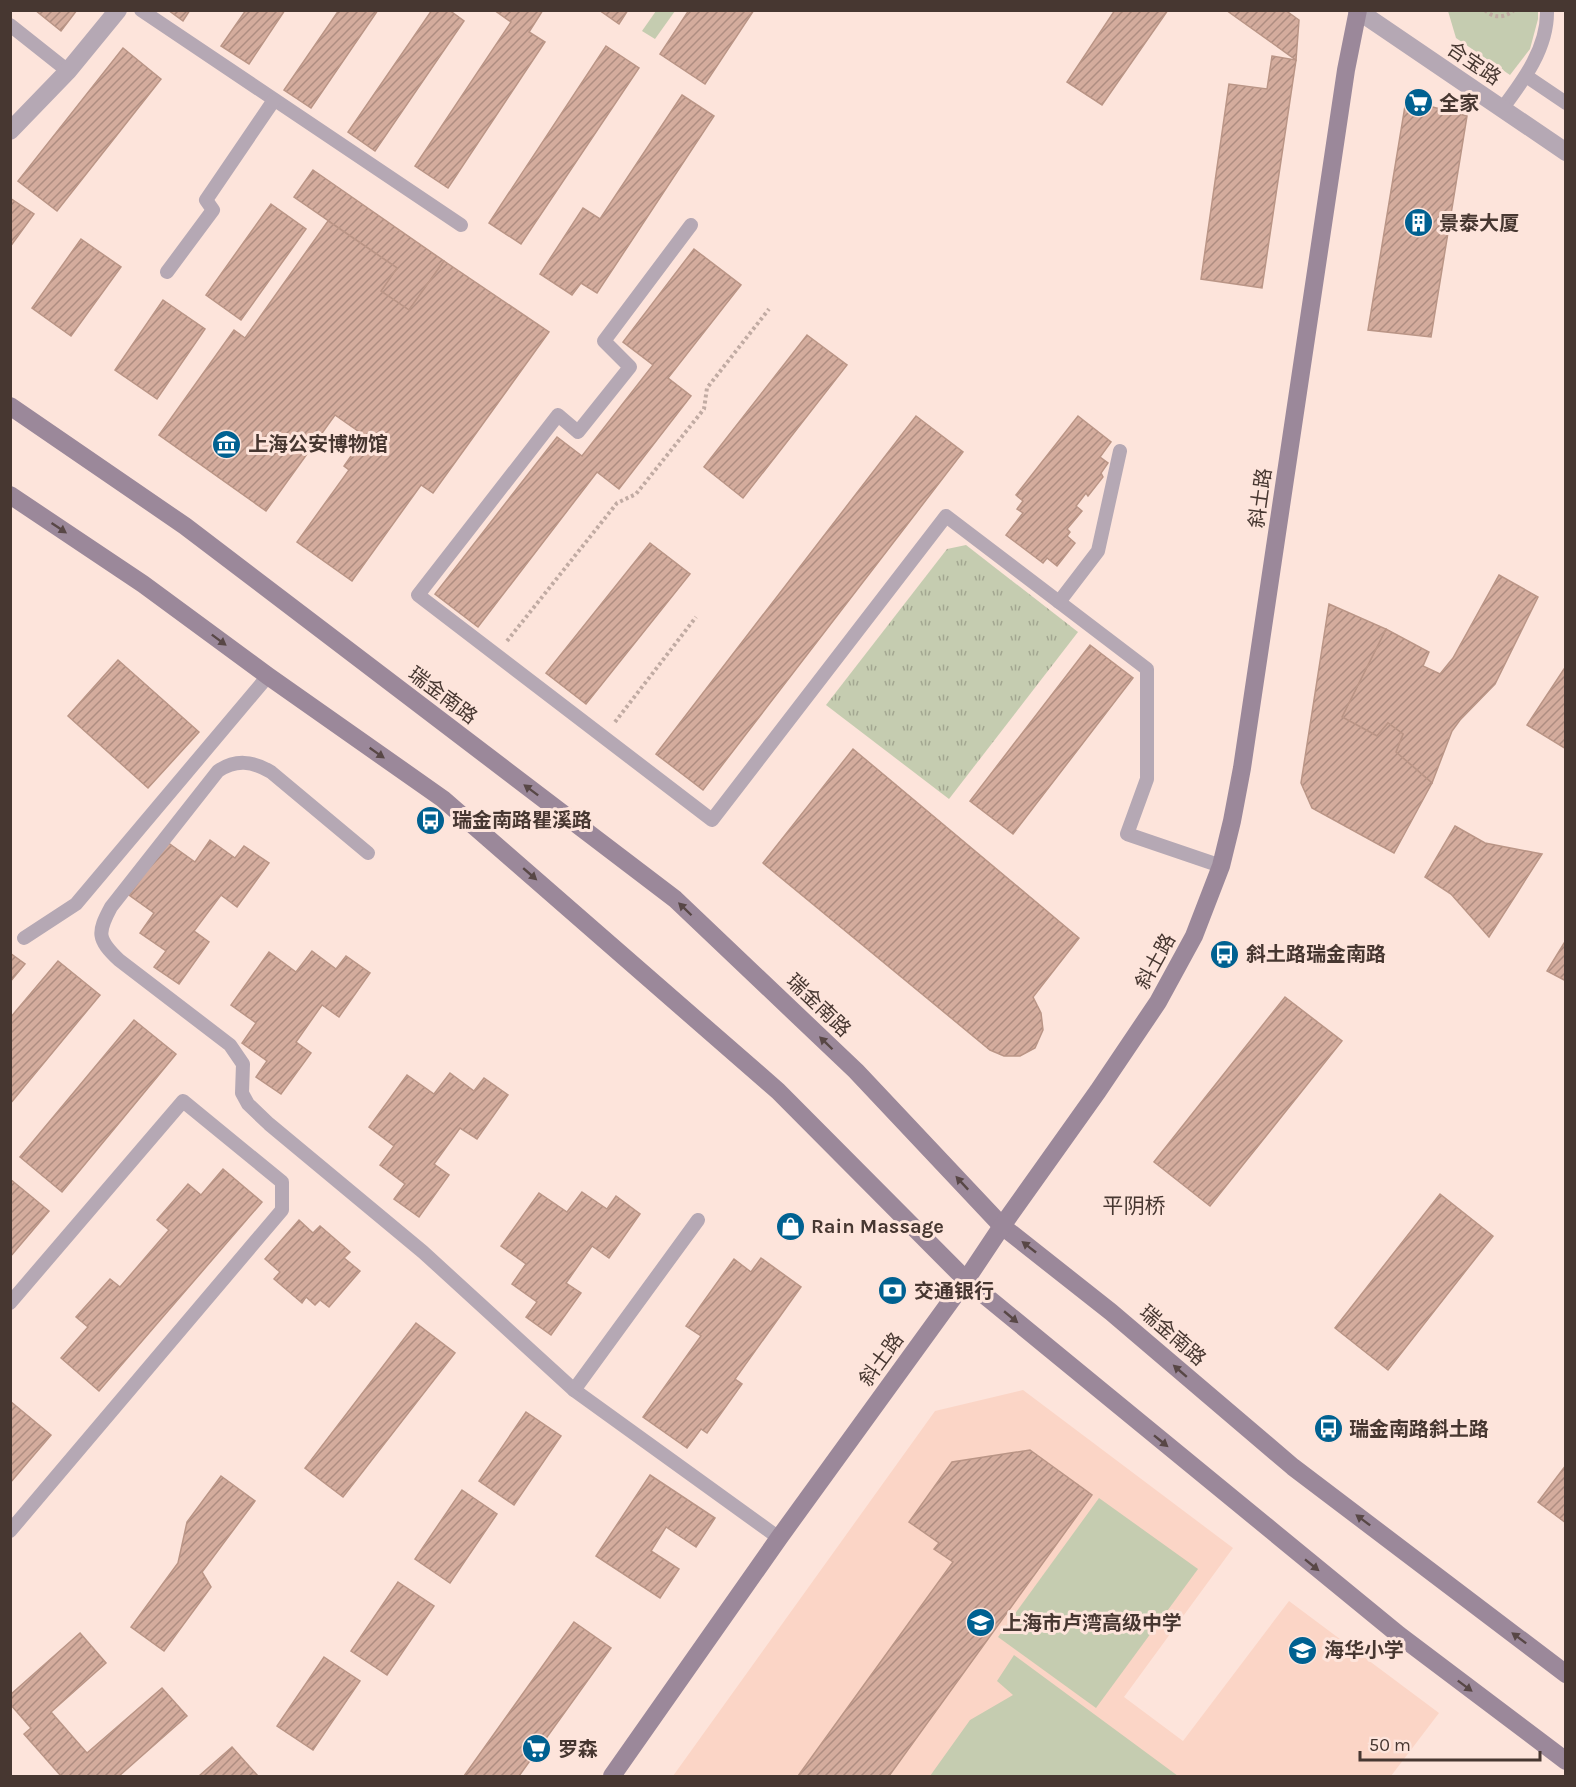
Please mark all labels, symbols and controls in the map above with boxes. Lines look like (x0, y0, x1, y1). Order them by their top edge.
street label: 合宝路 (1442, 37, 1505, 90)
supermarket icon: 全家 (1402, 87, 1434, 119)
place label: 全家 (1439, 92, 1479, 115)
building icon: 景泰大厦 (1402, 207, 1434, 239)
place label: 景泰大厦 (1439, 212, 1519, 235)
museum icon: 上海公安博物馆 (211, 428, 243, 460)
place label: 上海公安博物馆 (248, 433, 388, 456)
street label: 斜土路 (1245, 467, 1276, 529)
one-way arrow (51, 522, 67, 533)
one-way arrow (211, 633, 226, 645)
street label: 瑞金南路 (404, 662, 482, 729)
one-way arrow (369, 747, 385, 759)
one-way arrow (523, 784, 538, 796)
bus stop icon: 瑞金南路瞿溪路 (415, 804, 447, 836)
place label: 瑞金南路瞿溪路 (452, 809, 592, 832)
one-way arrow (522, 868, 537, 881)
one-way arrow (677, 902, 692, 916)
street label: 斜土路 (1131, 929, 1180, 993)
bus stop icon: 斜土路瑞金南路 (1209, 938, 1241, 970)
place label: 斜土路瑞金南路 (1246, 943, 1386, 966)
street label: 瑞金南路 (782, 969, 855, 1041)
one-way arrow (819, 1036, 834, 1050)
one-way arrow (955, 1176, 969, 1191)
district label: 平阴桥 (1103, 1194, 1166, 1218)
shop icon: Rain Massage (774, 1210, 806, 1242)
place label: Rain Massage (811, 1215, 944, 1238)
one-way arrow (1021, 1241, 1037, 1254)
bank icon: 交通银行 (877, 1275, 909, 1307)
place label: 交通银行 (914, 1280, 994, 1303)
street label: 瑞金南路 (1135, 1300, 1210, 1370)
one-way arrow (1003, 1310, 1018, 1323)
street label: 斜土路 (854, 1328, 908, 1390)
one-way arrow (1173, 1365, 1188, 1378)
bus stop icon: 瑞金南路斜土路 (1312, 1413, 1344, 1445)
place label: 瑞金南路斜土路 (1349, 1418, 1489, 1441)
one-way arrow (1153, 1434, 1168, 1447)
one-way arrow (1356, 1515, 1371, 1527)
one-way arrow (1304, 1558, 1320, 1571)
school or university icon: 上海市卢湾高级中学 (965, 1607, 997, 1639)
place label: 上海市卢湾高级中学 (1002, 1612, 1182, 1635)
one-way arrow (1511, 1632, 1527, 1645)
school or university icon: 海华小学 (1287, 1634, 1319, 1666)
place label: 海华小学 (1324, 1639, 1404, 1662)
one-way arrow (1457, 1679, 1473, 1692)
scale bar (1360, 1724, 1540, 1762)
supermarket icon: 罗森 (521, 1733, 553, 1765)
text: 50 m (1369, 1734, 1411, 1756)
place label: 罗森 (558, 1738, 598, 1761)

